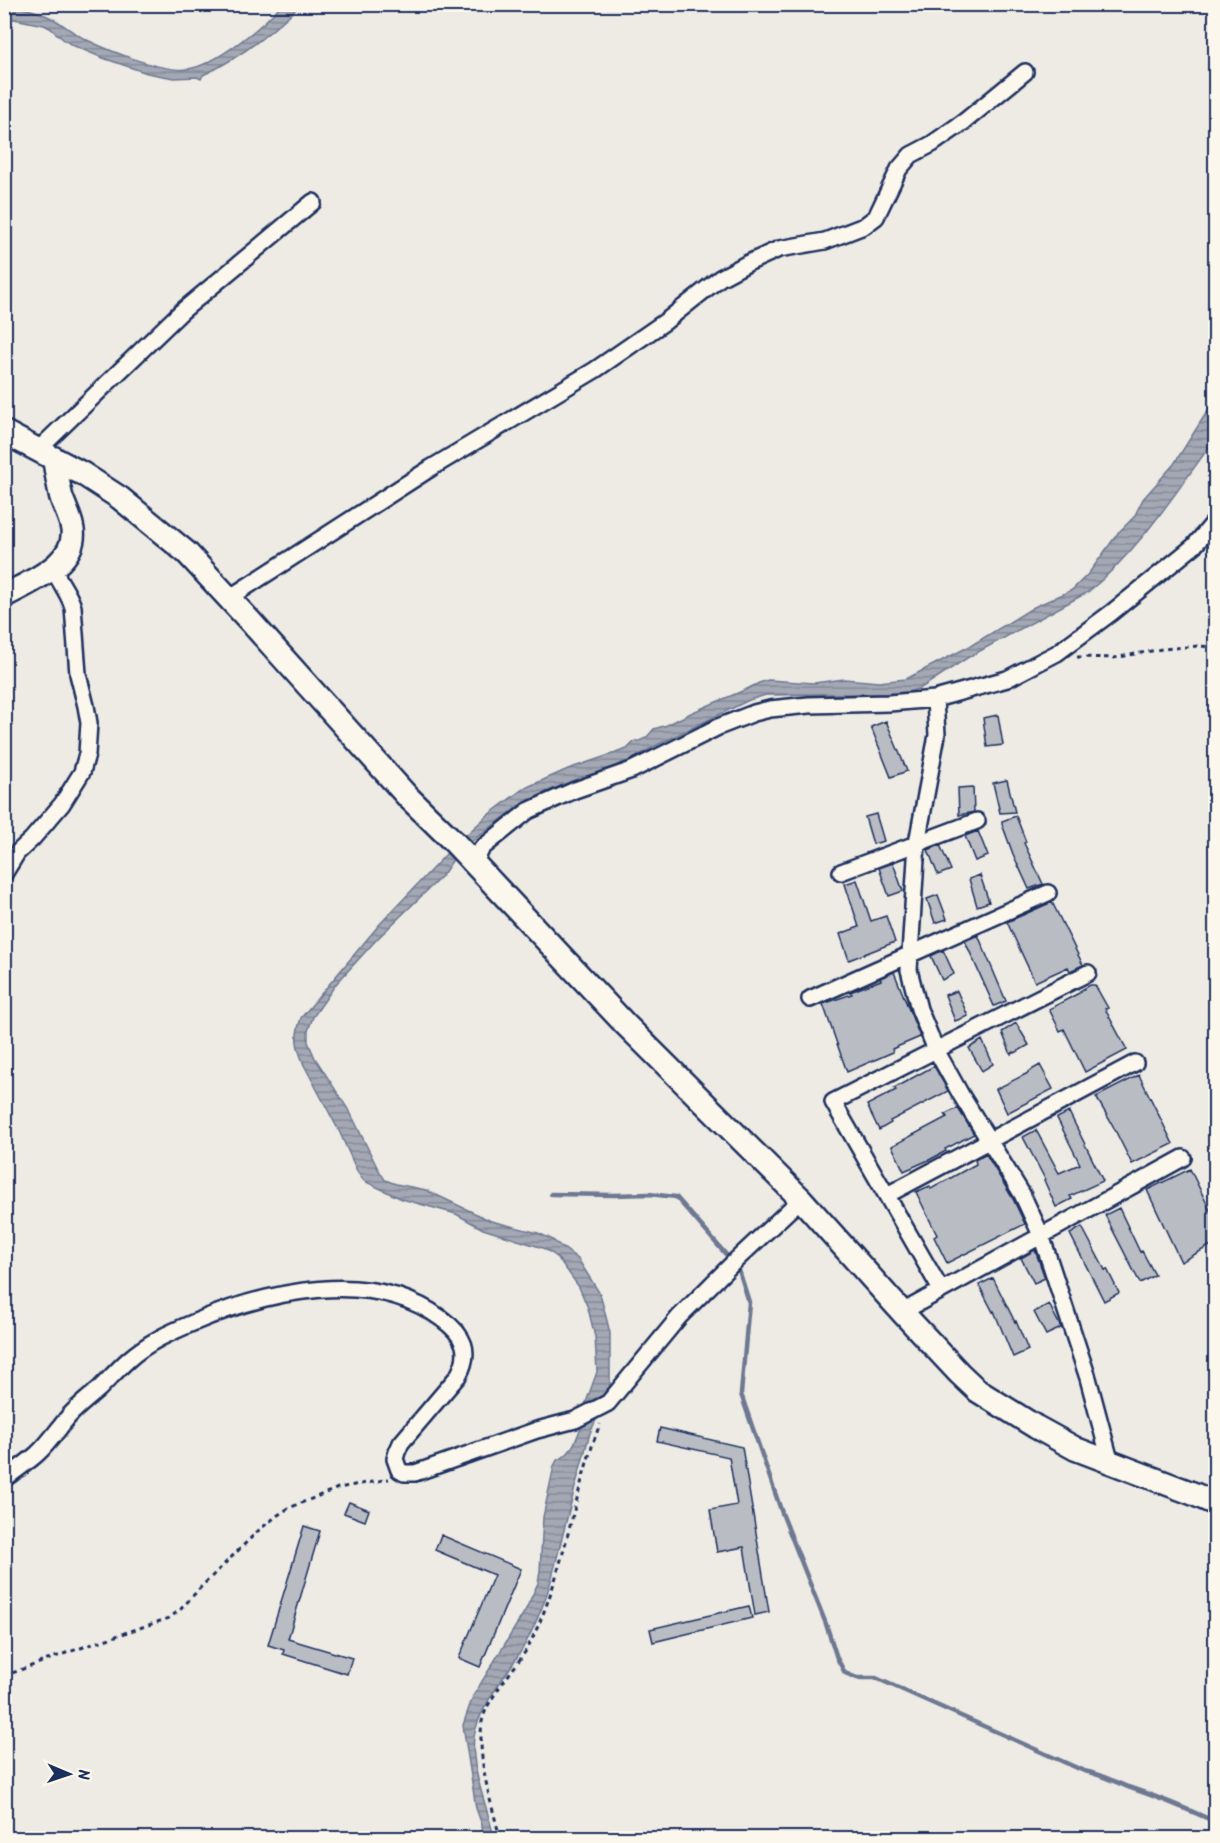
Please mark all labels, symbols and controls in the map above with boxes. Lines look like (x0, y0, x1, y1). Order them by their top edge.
north arrow (39, 1744, 99, 1804)
text: N (70, 1769, 95, 1780)

